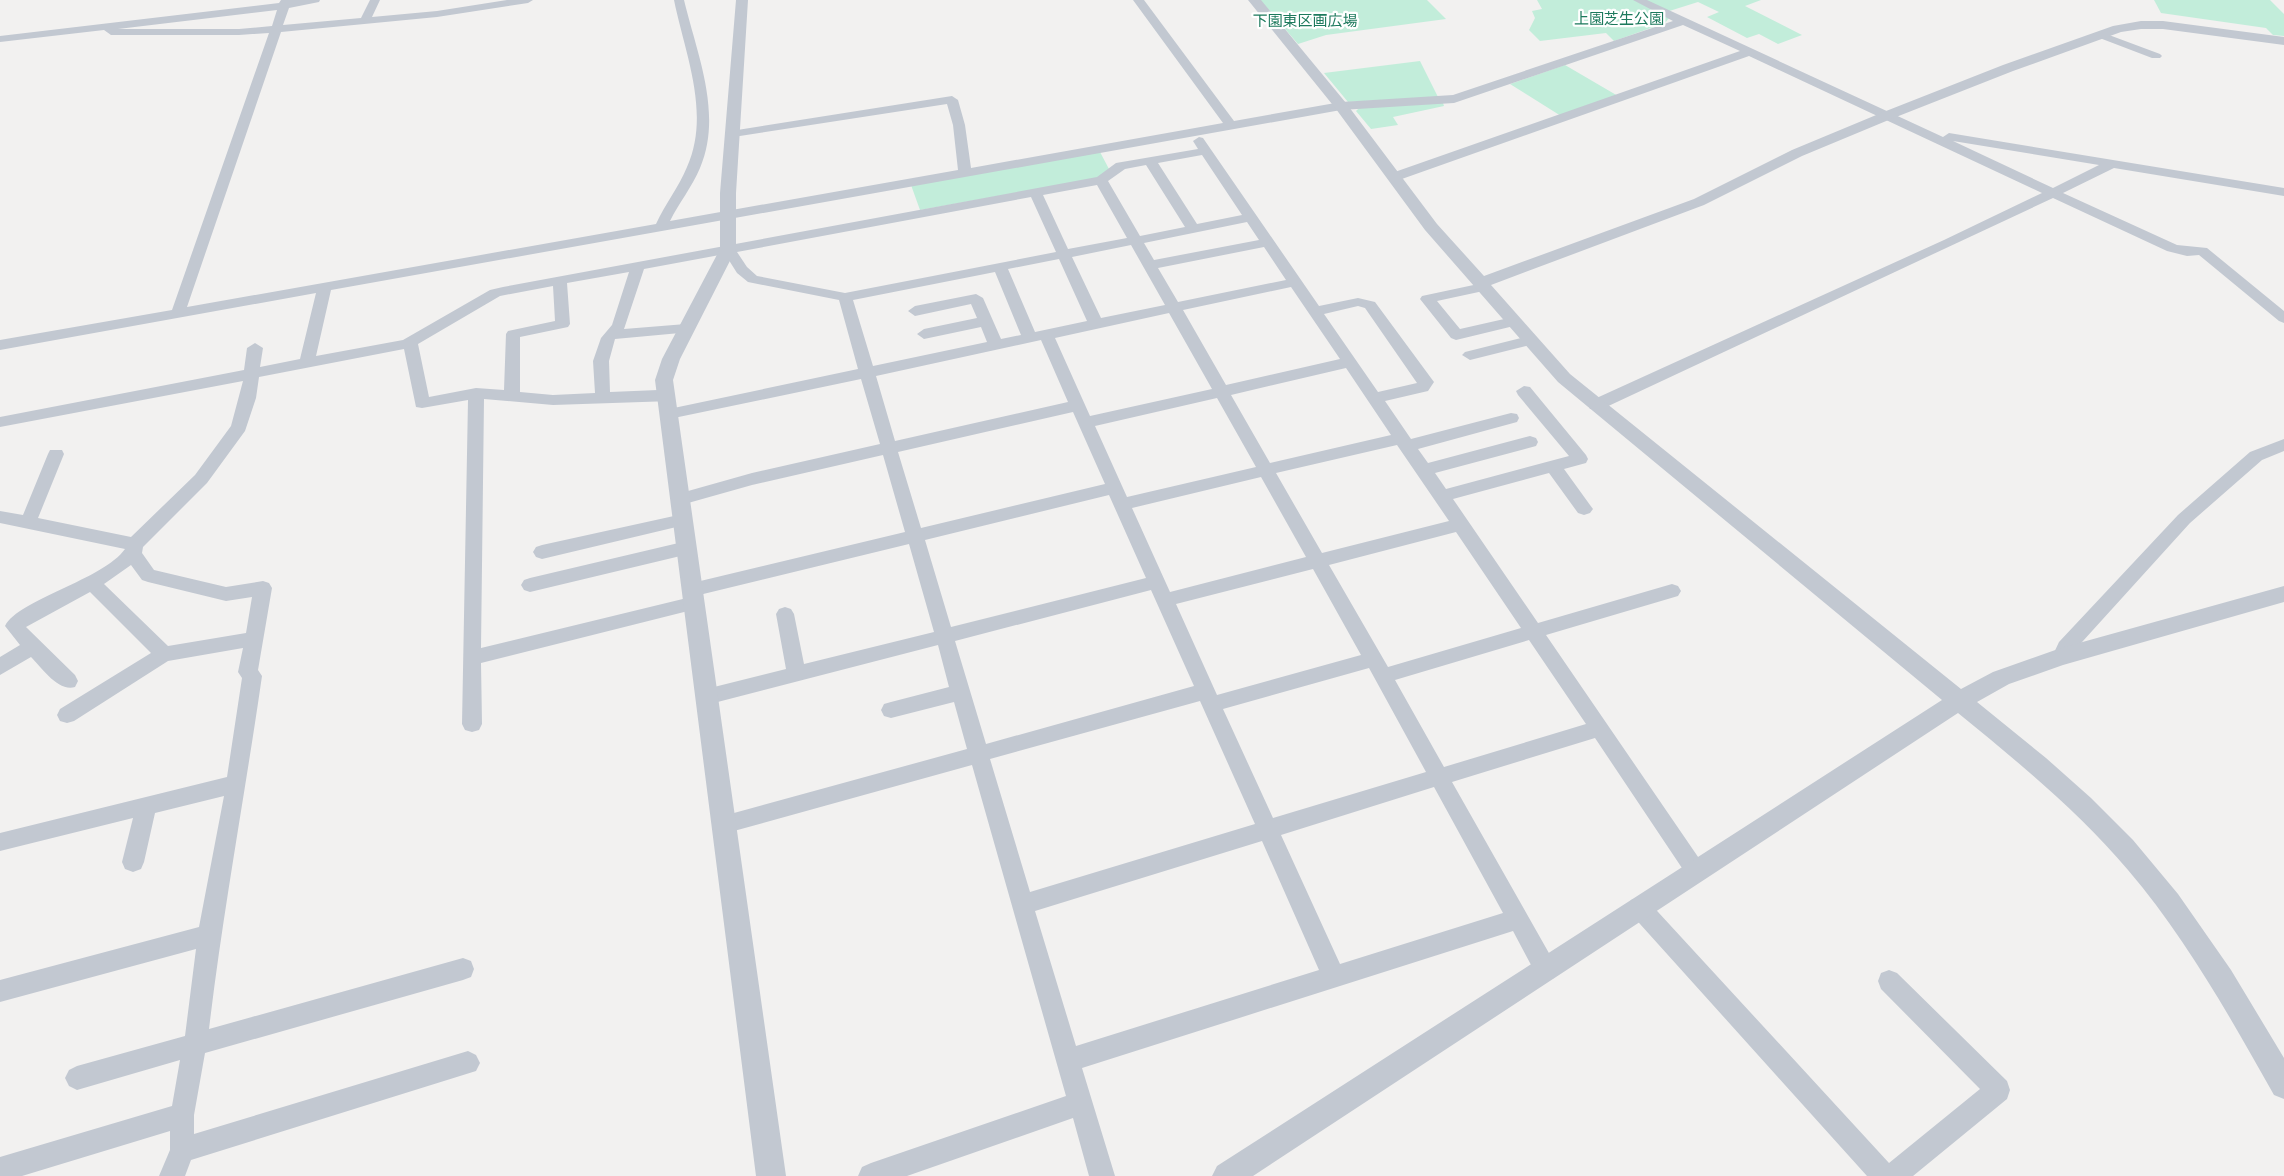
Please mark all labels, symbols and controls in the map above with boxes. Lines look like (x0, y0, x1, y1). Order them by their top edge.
park label: 上園芝生公園 (1574, 11, 1664, 30)
park label: 下園東区画広場 (1252, 13, 1358, 32)

